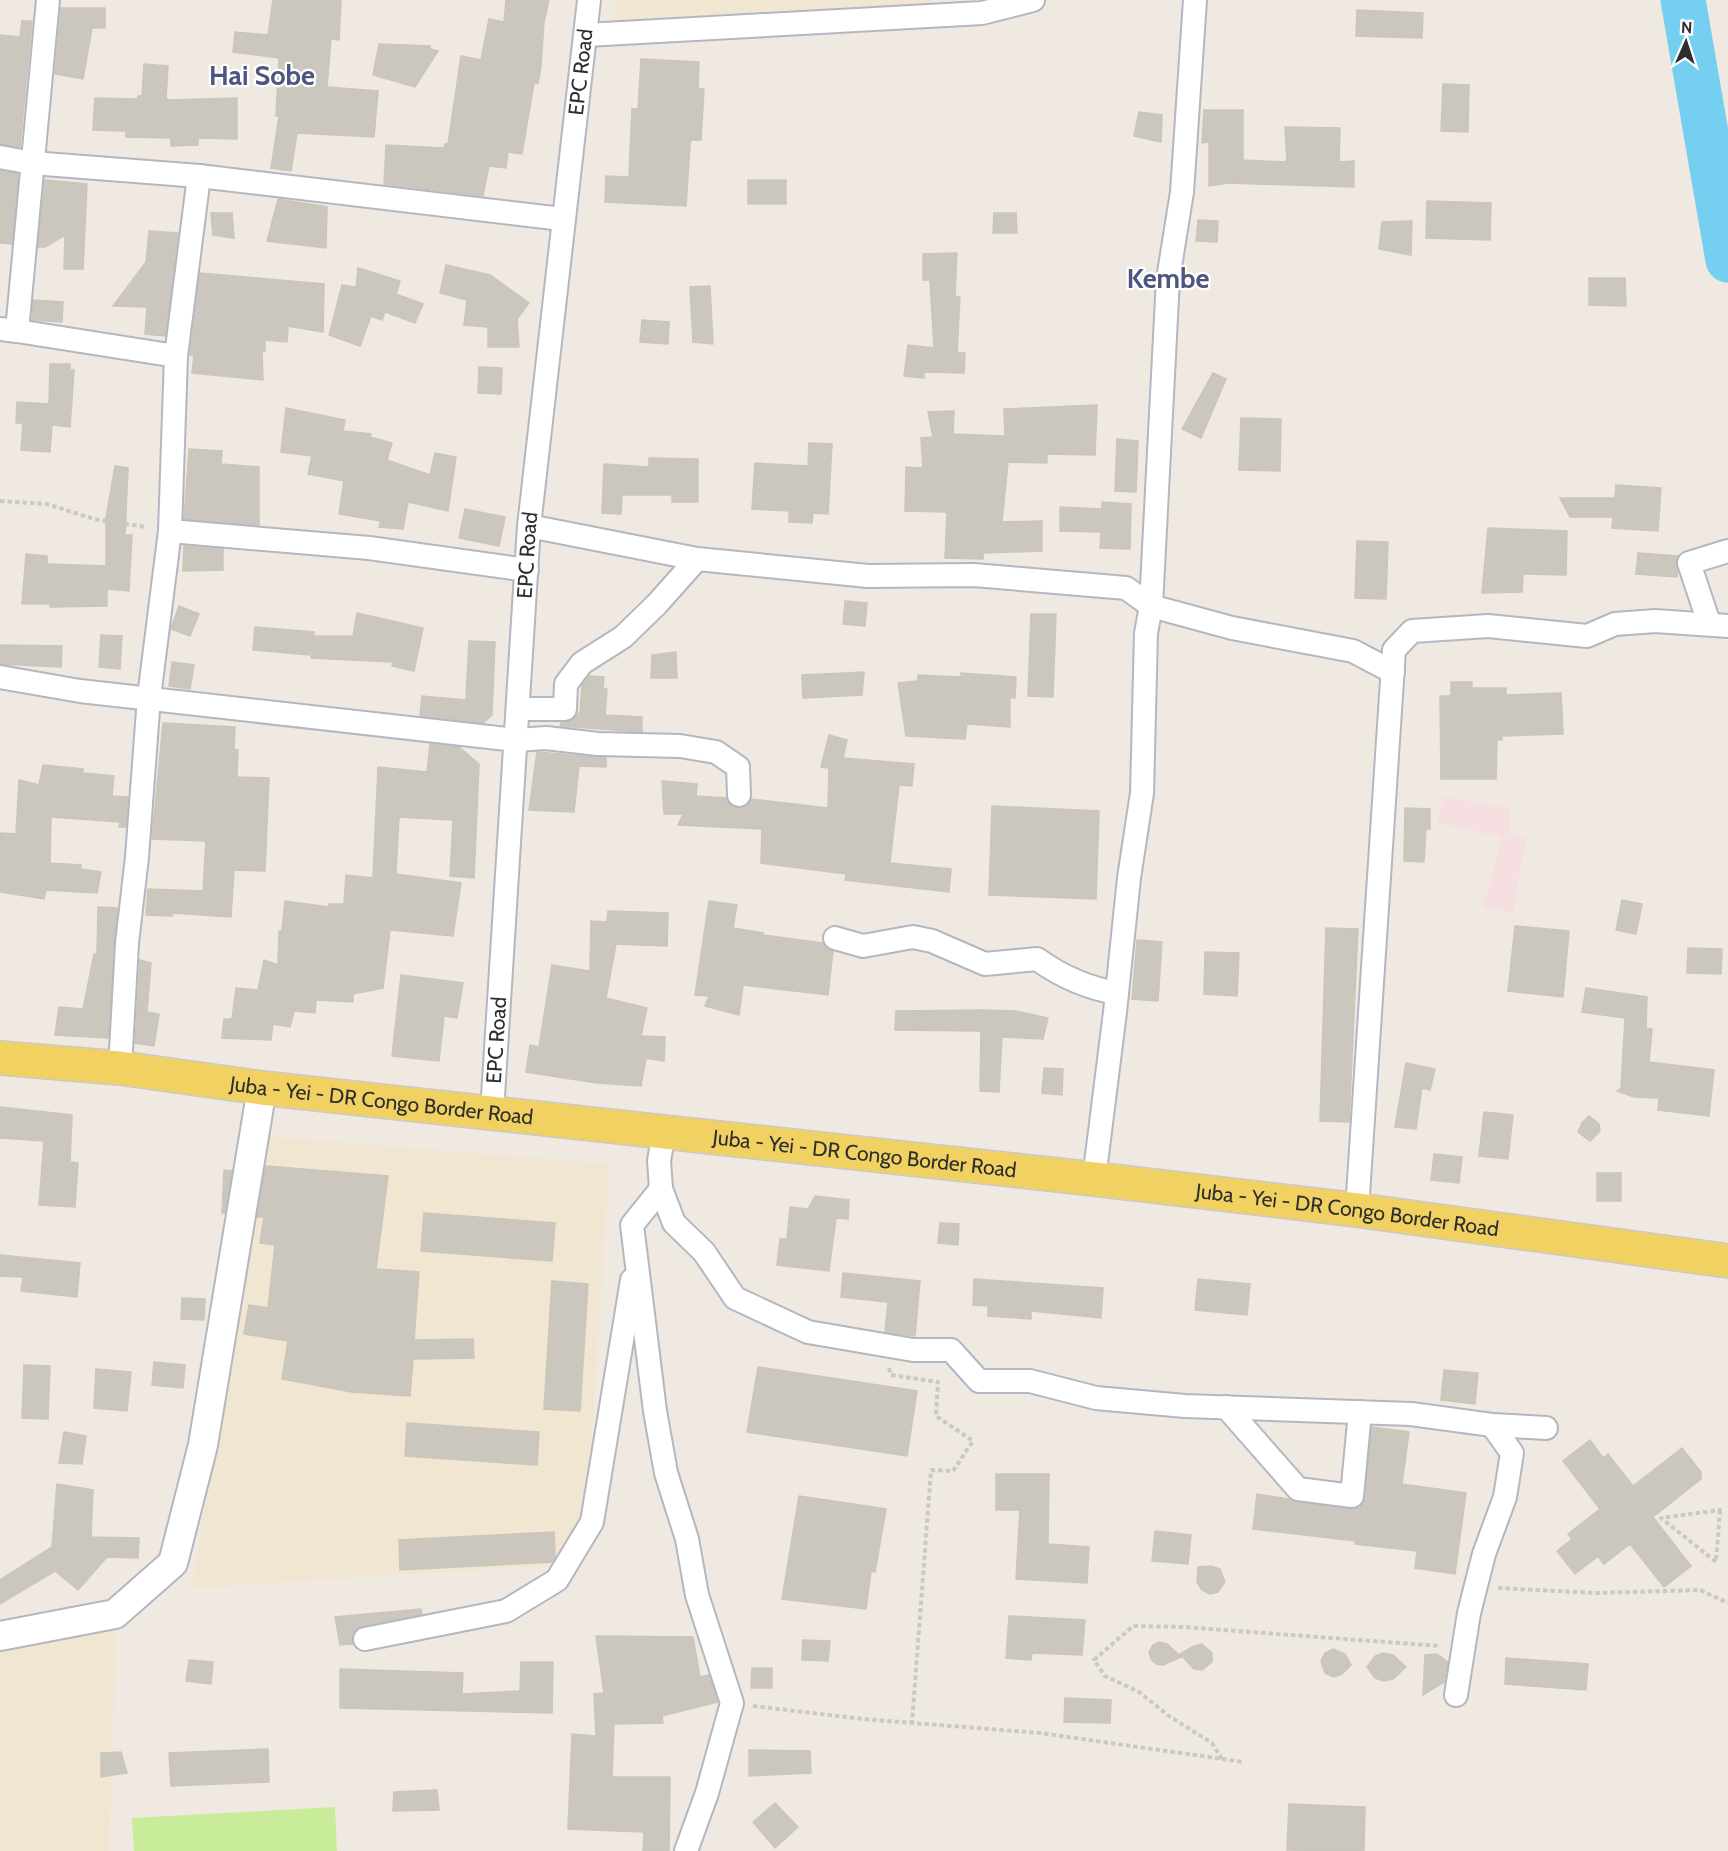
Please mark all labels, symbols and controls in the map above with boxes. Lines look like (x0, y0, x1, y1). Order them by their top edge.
north arrow (1656, 12, 1716, 72)
text: N (1681, 18, 1693, 37)
street label: EPC Road (563, 27, 598, 117)
district label: Hai Sobe (209, 59, 315, 92)
district label: Kembe (1127, 262, 1209, 295)
street label: EPC Road (511, 510, 543, 599)
street label: EPC Road (481, 996, 511, 1084)
street label: Juba - Yei - DR Congo Border Road (227, 1070, 535, 1130)
street label: Juba - Yei - DR Congo Border Road (711, 1124, 1018, 1182)
street label: Juba - Yei - DR Congo Border Road (1193, 1178, 1500, 1241)

